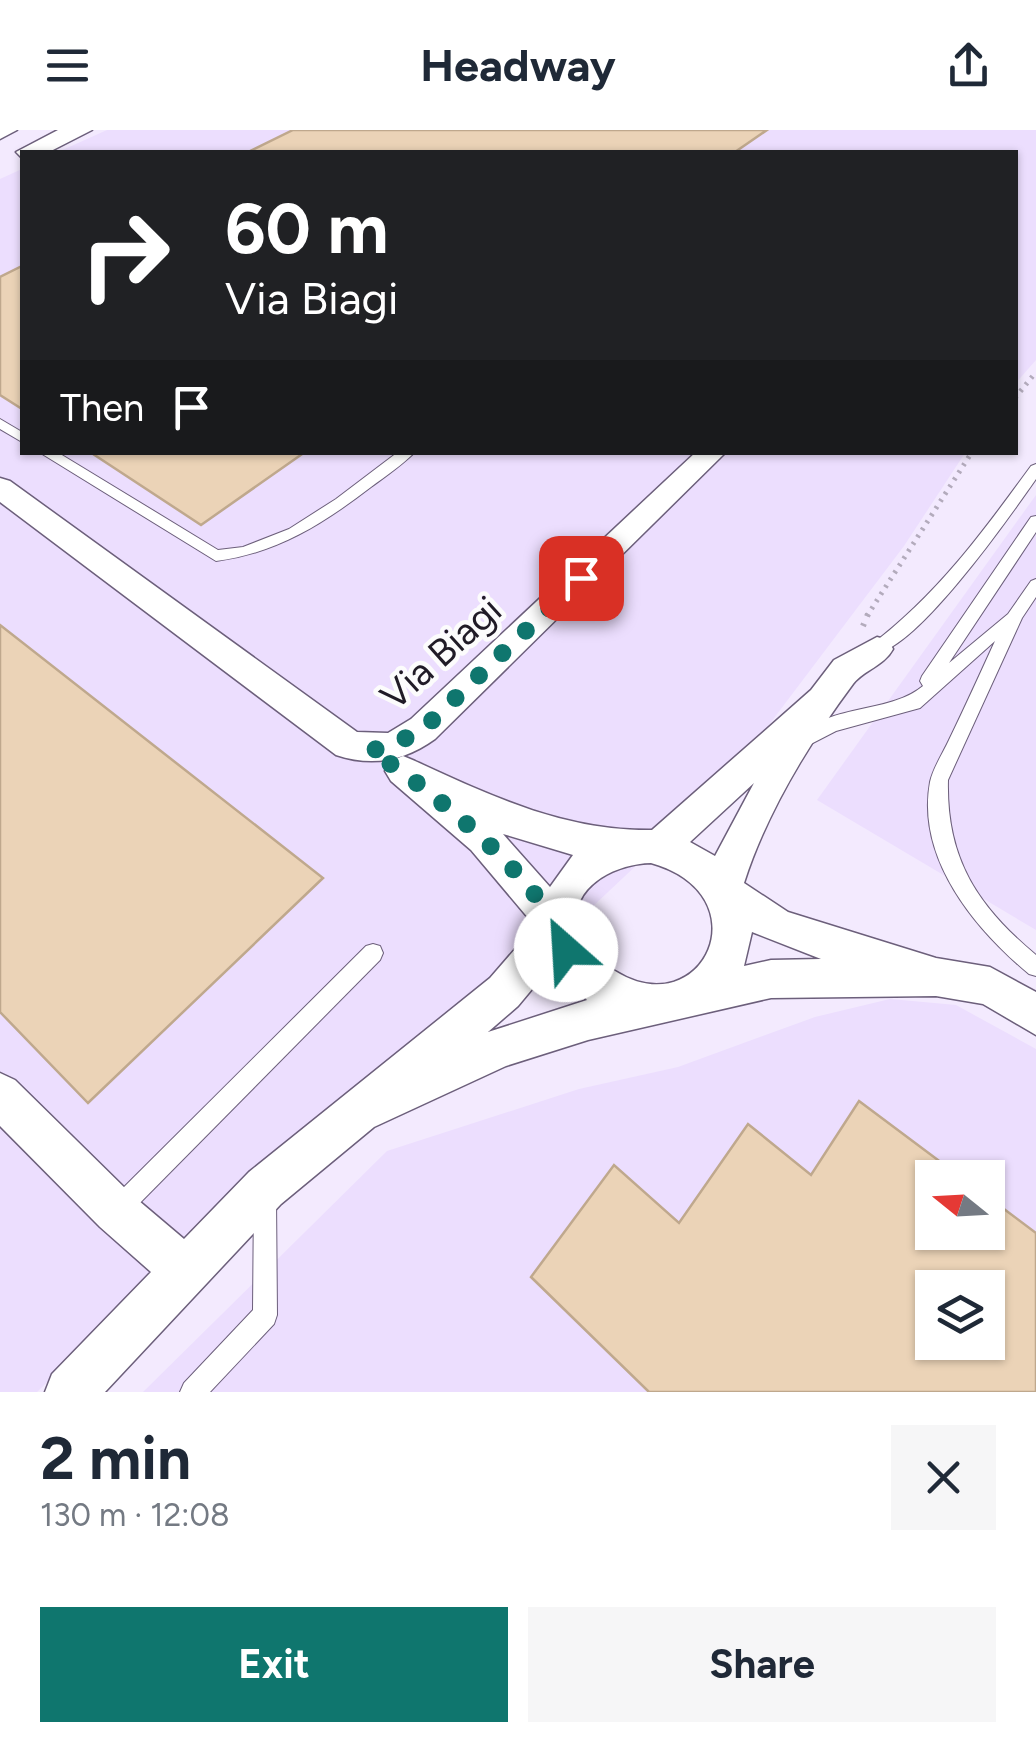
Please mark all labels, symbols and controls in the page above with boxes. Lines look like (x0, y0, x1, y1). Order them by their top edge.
icon: menu (40, 38, 95, 93)
text: Headway (420, 38, 616, 92)
icon: share (941, 38, 996, 93)
text: 60 m (225, 186, 389, 271)
icon: right (60, 190, 190, 320)
text: Via Biagi (225, 271, 398, 325)
icon: arrive (164, 380, 219, 435)
text: Then (60, 385, 144, 431)
pin (539, 536, 624, 621)
icon: arrive (554, 551, 609, 606)
street label: Via Biagi (371, 587, 511, 719)
position arrow (514, 898, 618, 1002)
north arrow (915, 1160, 1005, 1250)
map controls (915, 1160, 1005, 1360)
button: layers (915, 1270, 1005, 1360)
text: 2 min (40, 1422, 191, 1494)
button: close (891, 1425, 996, 1530)
text: 130 m · 12:08 (40, 1496, 230, 1534)
button: Exit (40, 1607, 508, 1722)
button: Share (528, 1607, 996, 1722)

